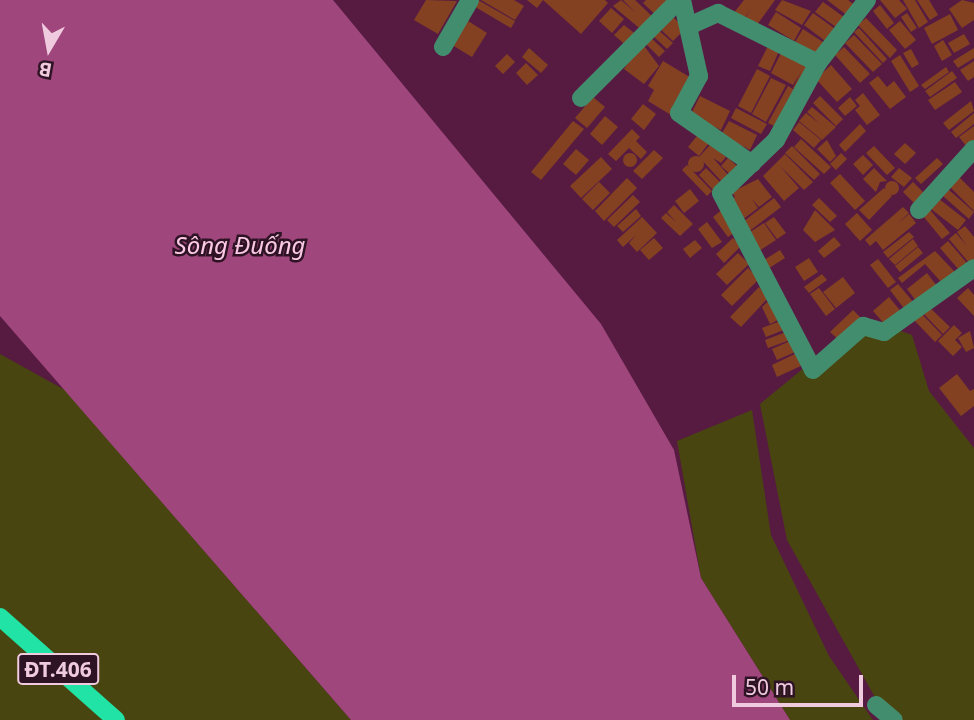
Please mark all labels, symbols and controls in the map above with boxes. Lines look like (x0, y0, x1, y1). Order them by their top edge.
north arrow (14, 14, 84, 84)
text: B (37, 56, 54, 84)
water label: Sông Đuống (175, 231, 305, 259)
road number: ĐT.406 (16, 652, 100, 686)
scale bar (736, 660, 867, 704)
text: 50 m (745, 673, 794, 701)

